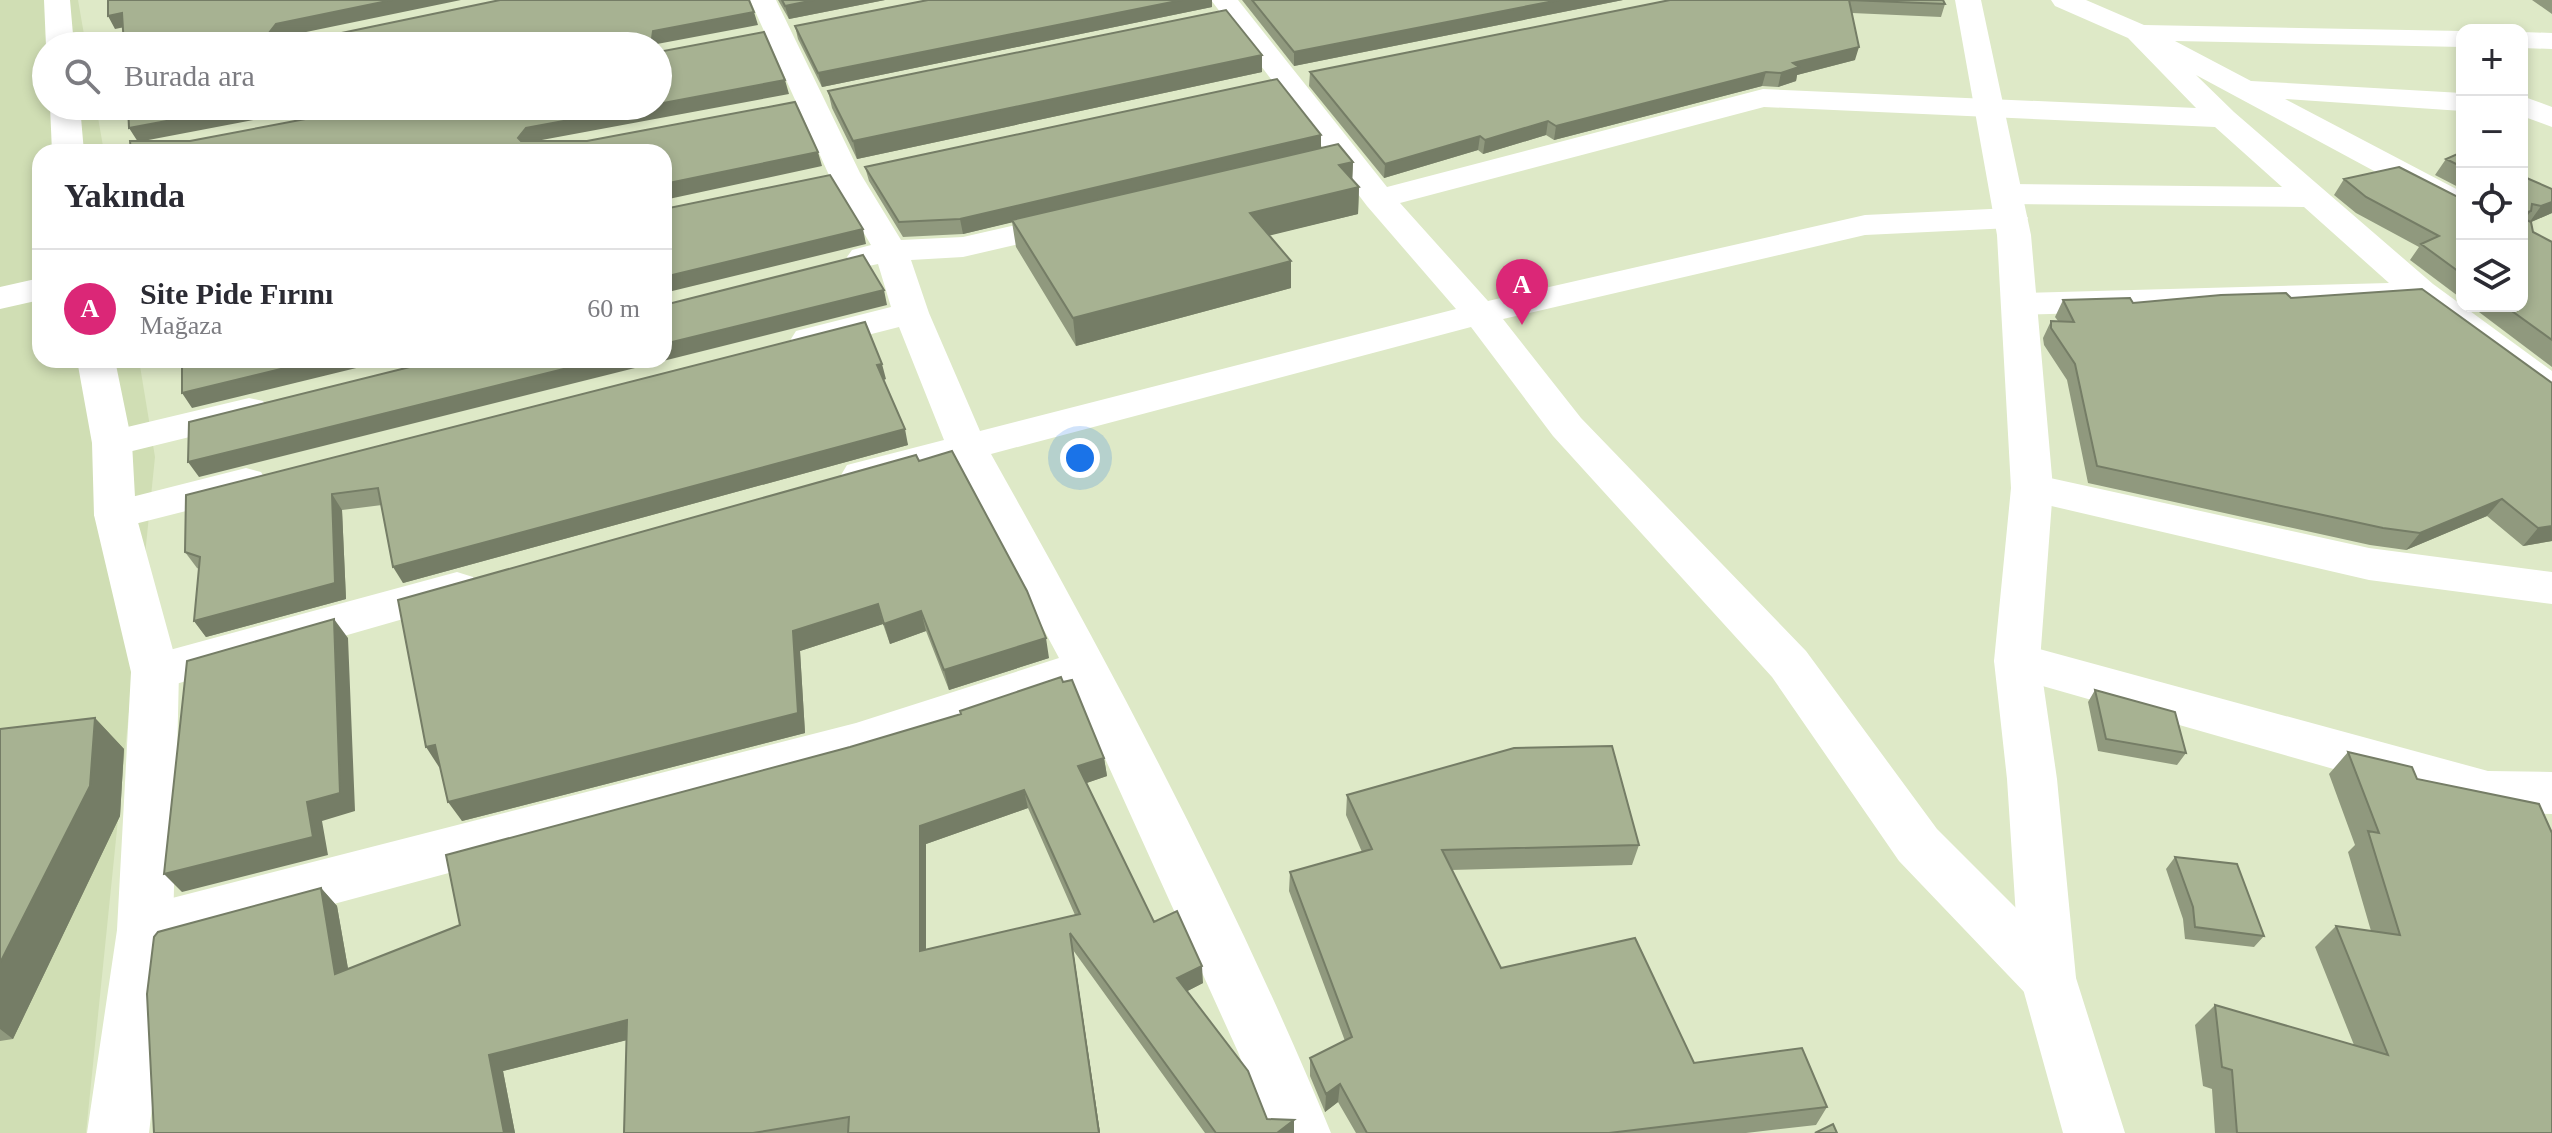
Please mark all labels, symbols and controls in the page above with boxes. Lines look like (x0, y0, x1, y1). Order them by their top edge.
map controls (2456, 24, 2528, 312)
button: + (2456, 24, 2528, 96)
search box (32, 32, 672, 120)
icon: search (60, 54, 104, 98)
text: Burada ara (124, 59, 255, 92)
button: − (2456, 96, 2528, 168)
button: locate (2456, 168, 2528, 240)
text: Yakında (64, 177, 185, 214)
button: layers (2456, 240, 2528, 312)
pin: A (1496, 259, 1548, 325)
text: Site Pide Fırını (140, 277, 333, 310)
text: A (81, 294, 99, 323)
text: 60 m (587, 294, 640, 323)
text: Mağaza (140, 311, 222, 340)
your location (1060, 438, 1100, 478)

